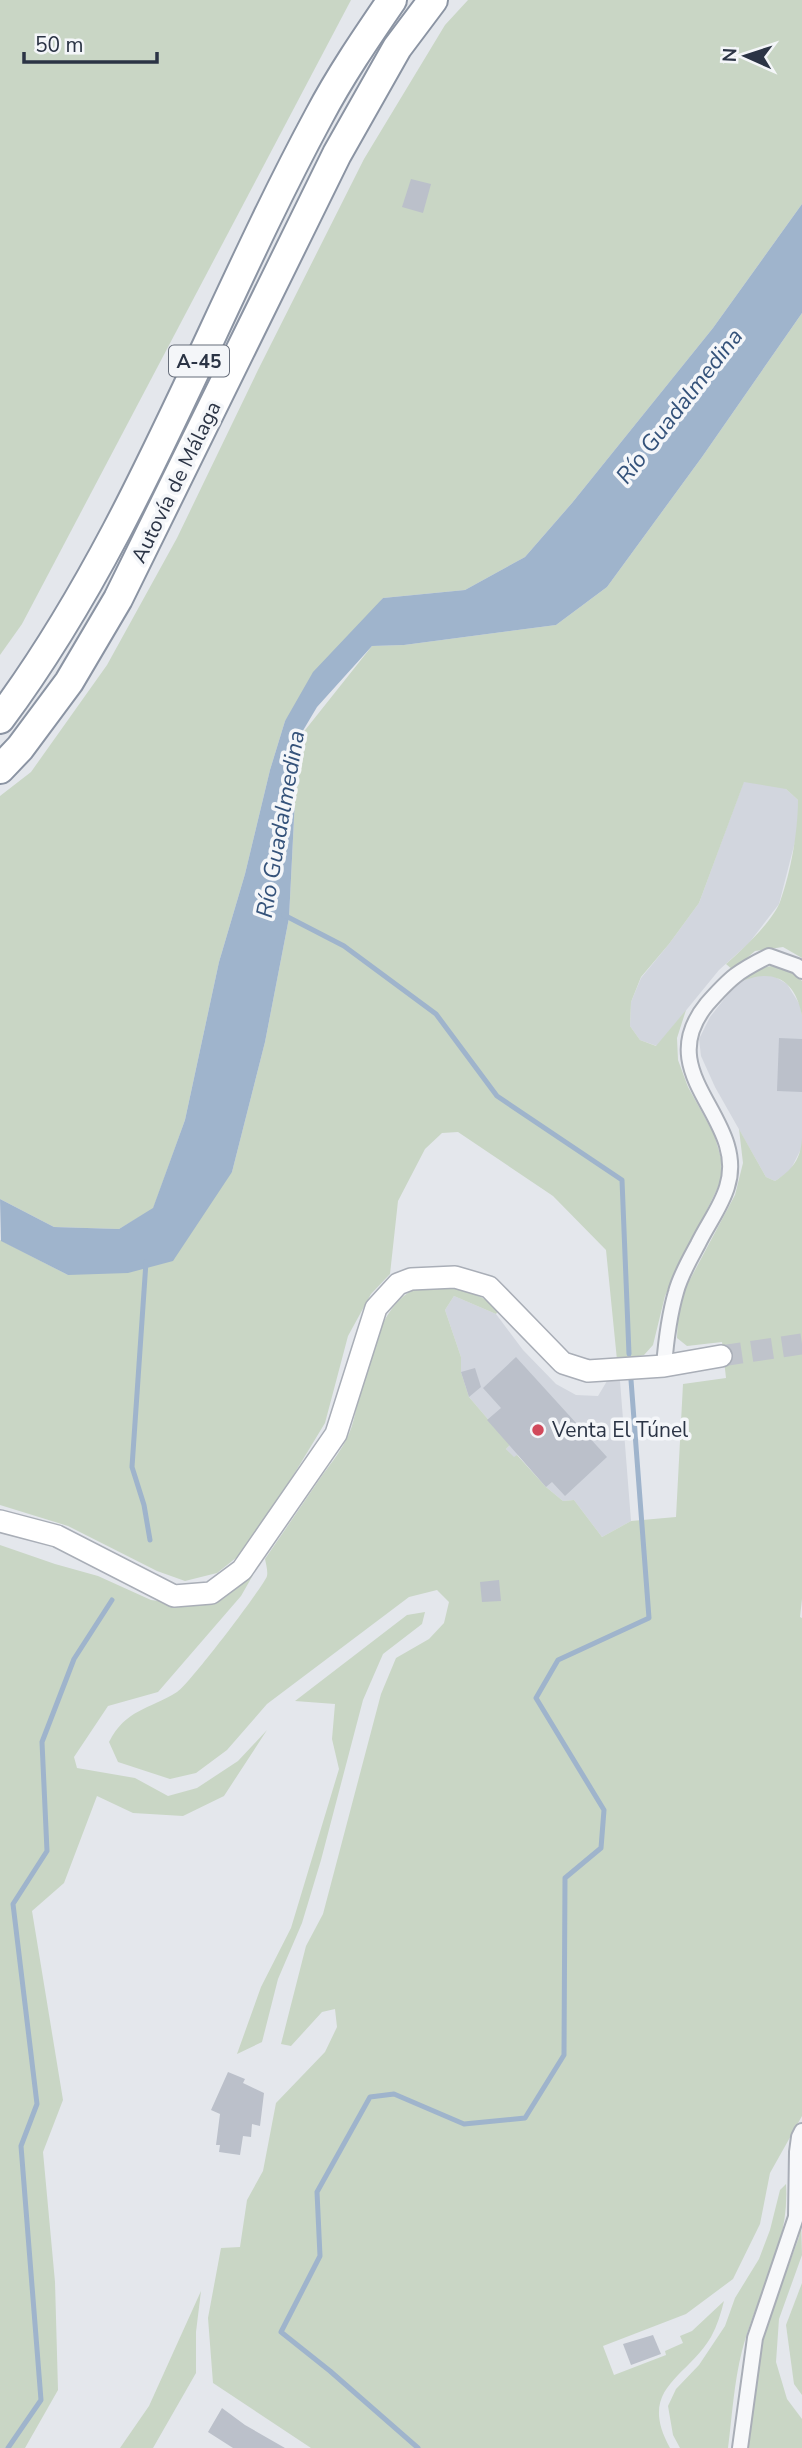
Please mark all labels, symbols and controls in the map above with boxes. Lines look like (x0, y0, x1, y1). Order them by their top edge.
scale bar (24, 21, 158, 65)
north arrow (711, 21, 781, 91)
text: 50 m (35, 31, 84, 59)
text: N (717, 47, 743, 63)
water label: Río Guadalmedina (609, 322, 750, 491)
road number: A-45 (169, 346, 229, 376)
street label: Autovía de Málaga (125, 396, 227, 568)
water label: Río Guadalmedina (249, 728, 312, 920)
place label: Venta El Túnel (551, 1416, 689, 1444)
marker: Venta El Túnel (530, 1422, 546, 1438)

